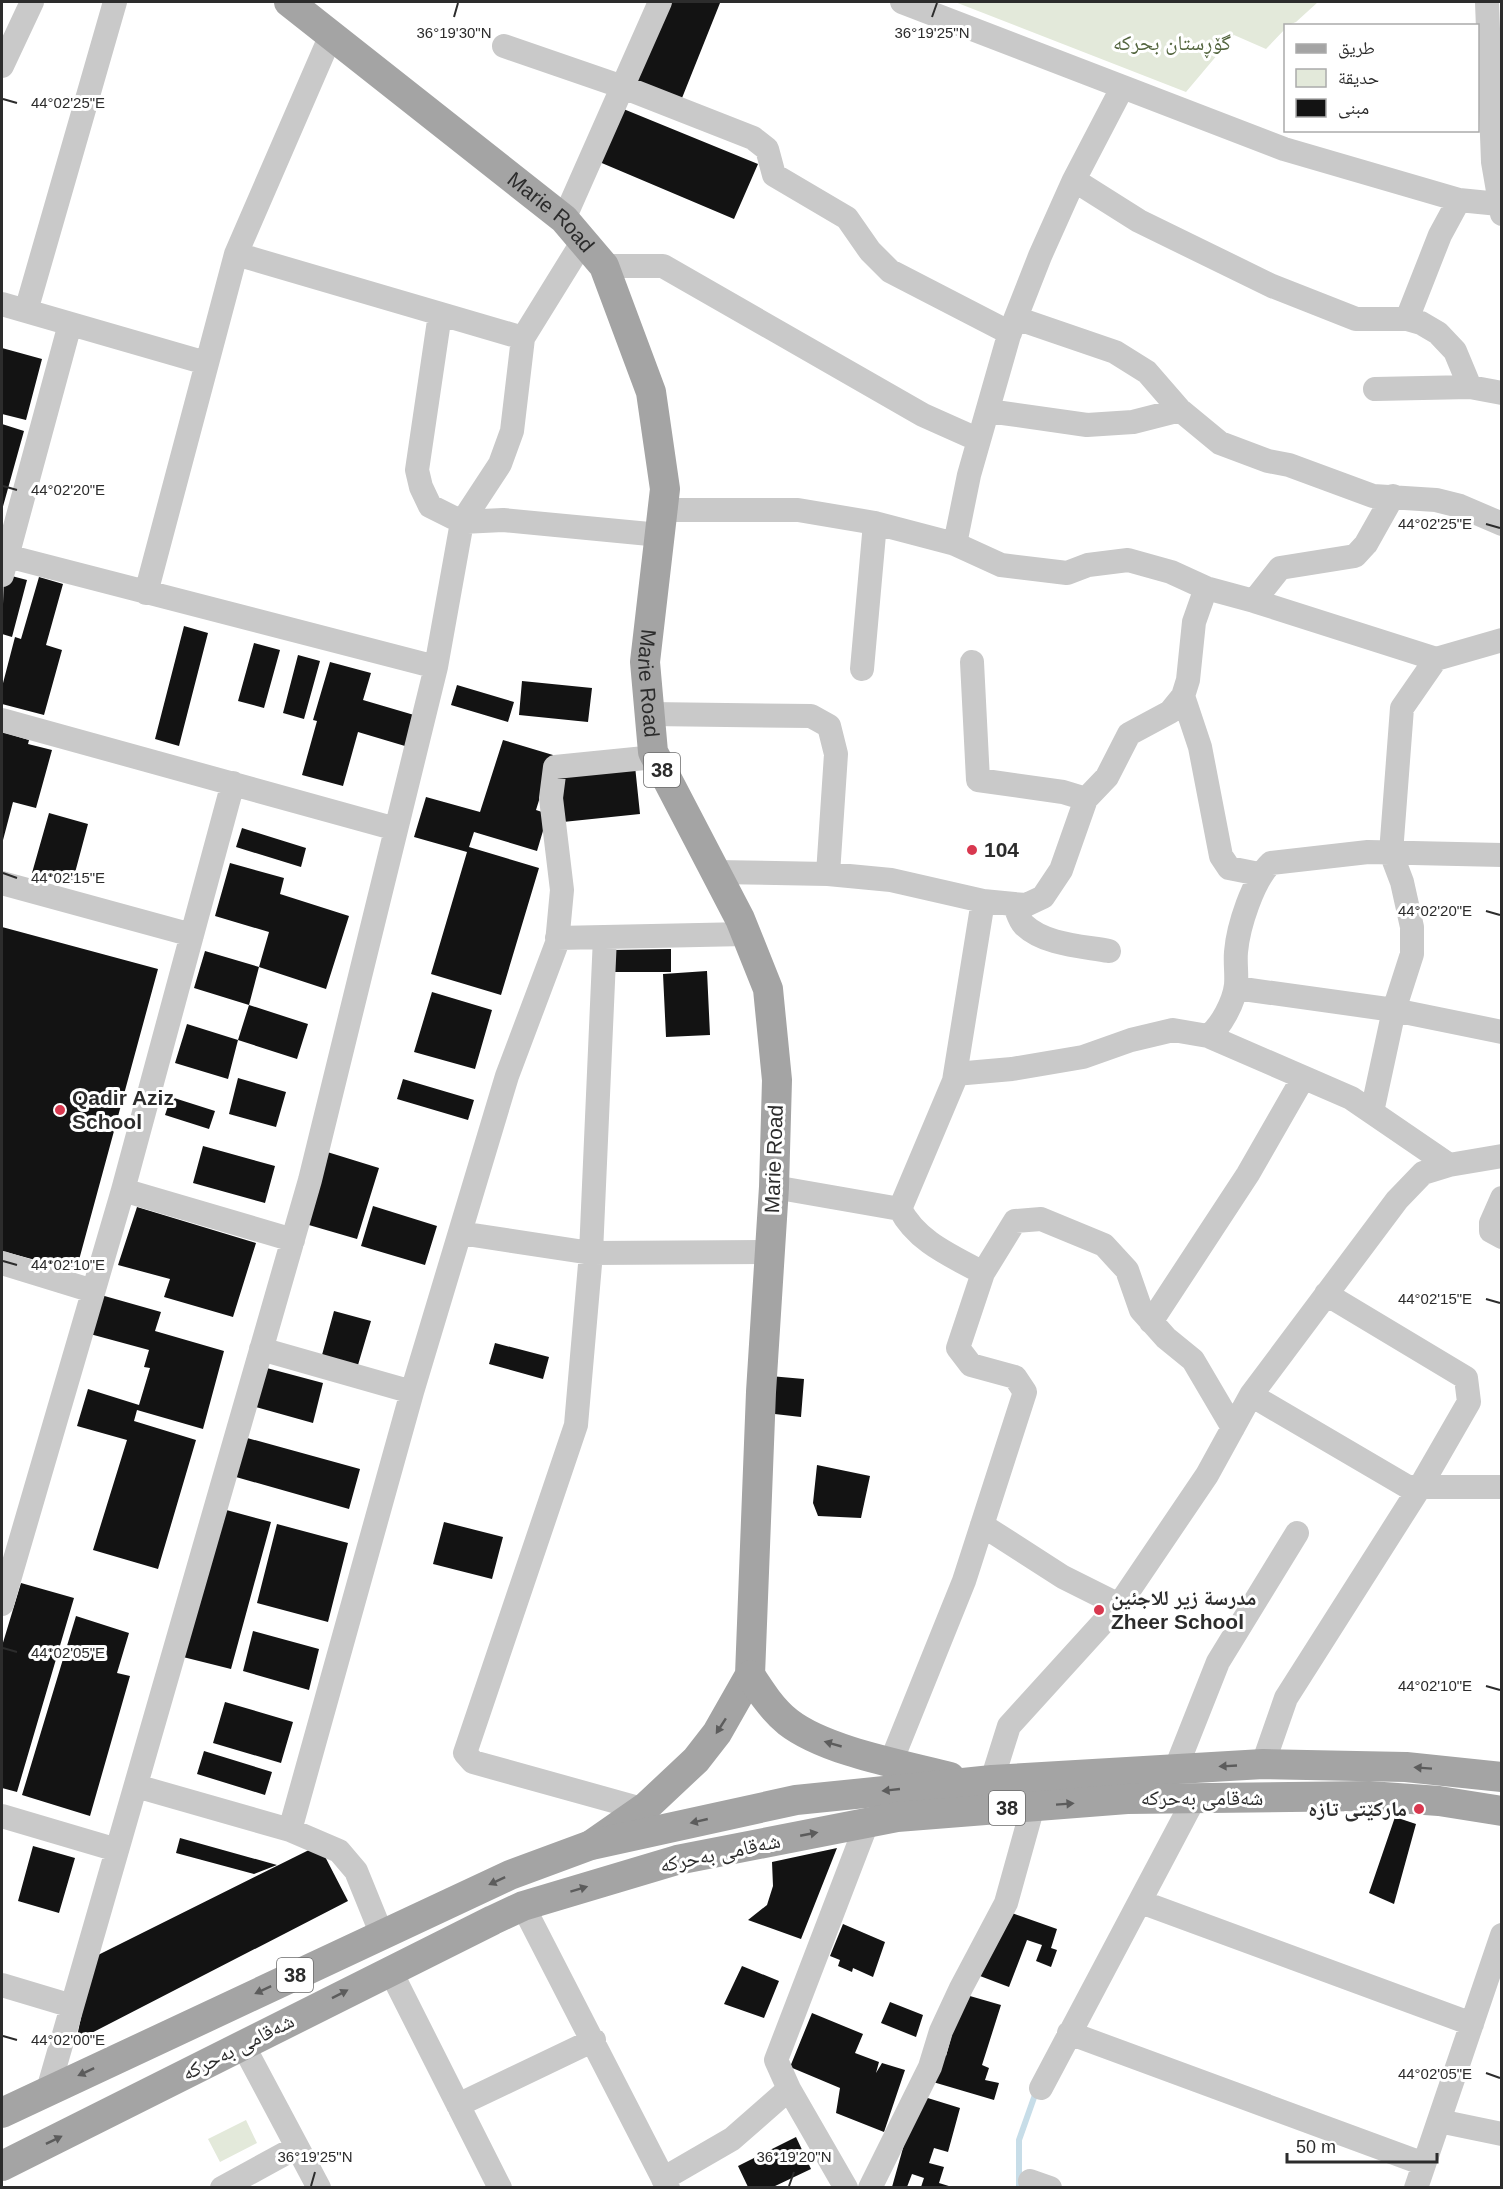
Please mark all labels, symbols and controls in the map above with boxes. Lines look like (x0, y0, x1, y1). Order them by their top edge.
text: 36°19'30"N (416, 24, 492, 41)
text: 36°19'25"N (894, 24, 970, 41)
legend (1284, 24, 1479, 132)
park label: گۆڕستان بحركه‌ (1113, 31, 1231, 59)
text: طريق (1338, 38, 1375, 59)
text: حديقة (1338, 68, 1379, 88)
text: 44°02'25"E (31, 94, 105, 111)
text: مبنى (1338, 98, 1369, 119)
street label: Marie Road (503, 167, 599, 257)
text: 44°02'20"E (31, 481, 105, 498)
text: 44°02'25"E (1398, 515, 1472, 532)
street label: Marie Road (634, 628, 664, 738)
road number: 38 (644, 753, 680, 787)
place label: 104 (984, 838, 1019, 861)
marker: 104 (965, 843, 979, 857)
text: 44°02'15"E (31, 869, 105, 886)
text: 44°02'20"E (1398, 902, 1472, 919)
place label: Qadir Aziz School (72, 1086, 174, 1133)
marker: Qadir Aziz School (53, 1103, 67, 1117)
street label: Marie Road (760, 1104, 787, 1214)
text: 44°02'10"E (31, 1256, 105, 1273)
text: 44°02'15"E (1398, 1290, 1472, 1307)
place label: مدرسة زير للاجئين Zheer School (1111, 1586, 1256, 1633)
marker: مدرسة زير للاجئين Zheer School (1092, 1603, 1106, 1617)
text: 44°02'05"E (31, 1644, 105, 1661)
text: 44°02'10"E (1398, 1677, 1472, 1694)
one-way arrow (716, 1718, 727, 1734)
one-way arrow (824, 1739, 842, 1748)
one-way arrow (1218, 1761, 1237, 1770)
one-way arrow (1413, 1763, 1432, 1773)
one-way arrow (882, 1785, 901, 1795)
street label: شەقامی بەحرکە (1141, 1786, 1263, 1811)
road number: 38 (989, 1791, 1025, 1825)
place label: مارکێتی تازە (1308, 1797, 1407, 1822)
one-way arrow (1056, 1799, 1075, 1808)
marker: مارکێتی تازە (1412, 1802, 1426, 1816)
one-way arrow (689, 1817, 708, 1826)
street label: شەقامی بەحرکە (658, 1829, 783, 1878)
one-way arrow (800, 1829, 819, 1838)
one-way arrow (489, 1877, 506, 1886)
one-way arrow (570, 1884, 588, 1893)
road number: 38 (277, 1958, 313, 1992)
one-way arrow (254, 1985, 272, 1995)
one-way arrow (331, 1990, 349, 2000)
street label: شەقامی بەحرکە (178, 2008, 299, 2086)
text: 44°02'00"E (31, 2031, 105, 2048)
text: 44°02'05"E (1398, 2065, 1472, 2082)
one-way arrow (78, 2068, 95, 2077)
scale bar (1287, 2126, 1437, 2164)
one-way arrow (45, 2135, 62, 2145)
text: 50 m (1296, 2137, 1336, 2157)
text: 36°19'25"N (277, 2148, 353, 2165)
text: 36°19'20"N (756, 2148, 832, 2165)

